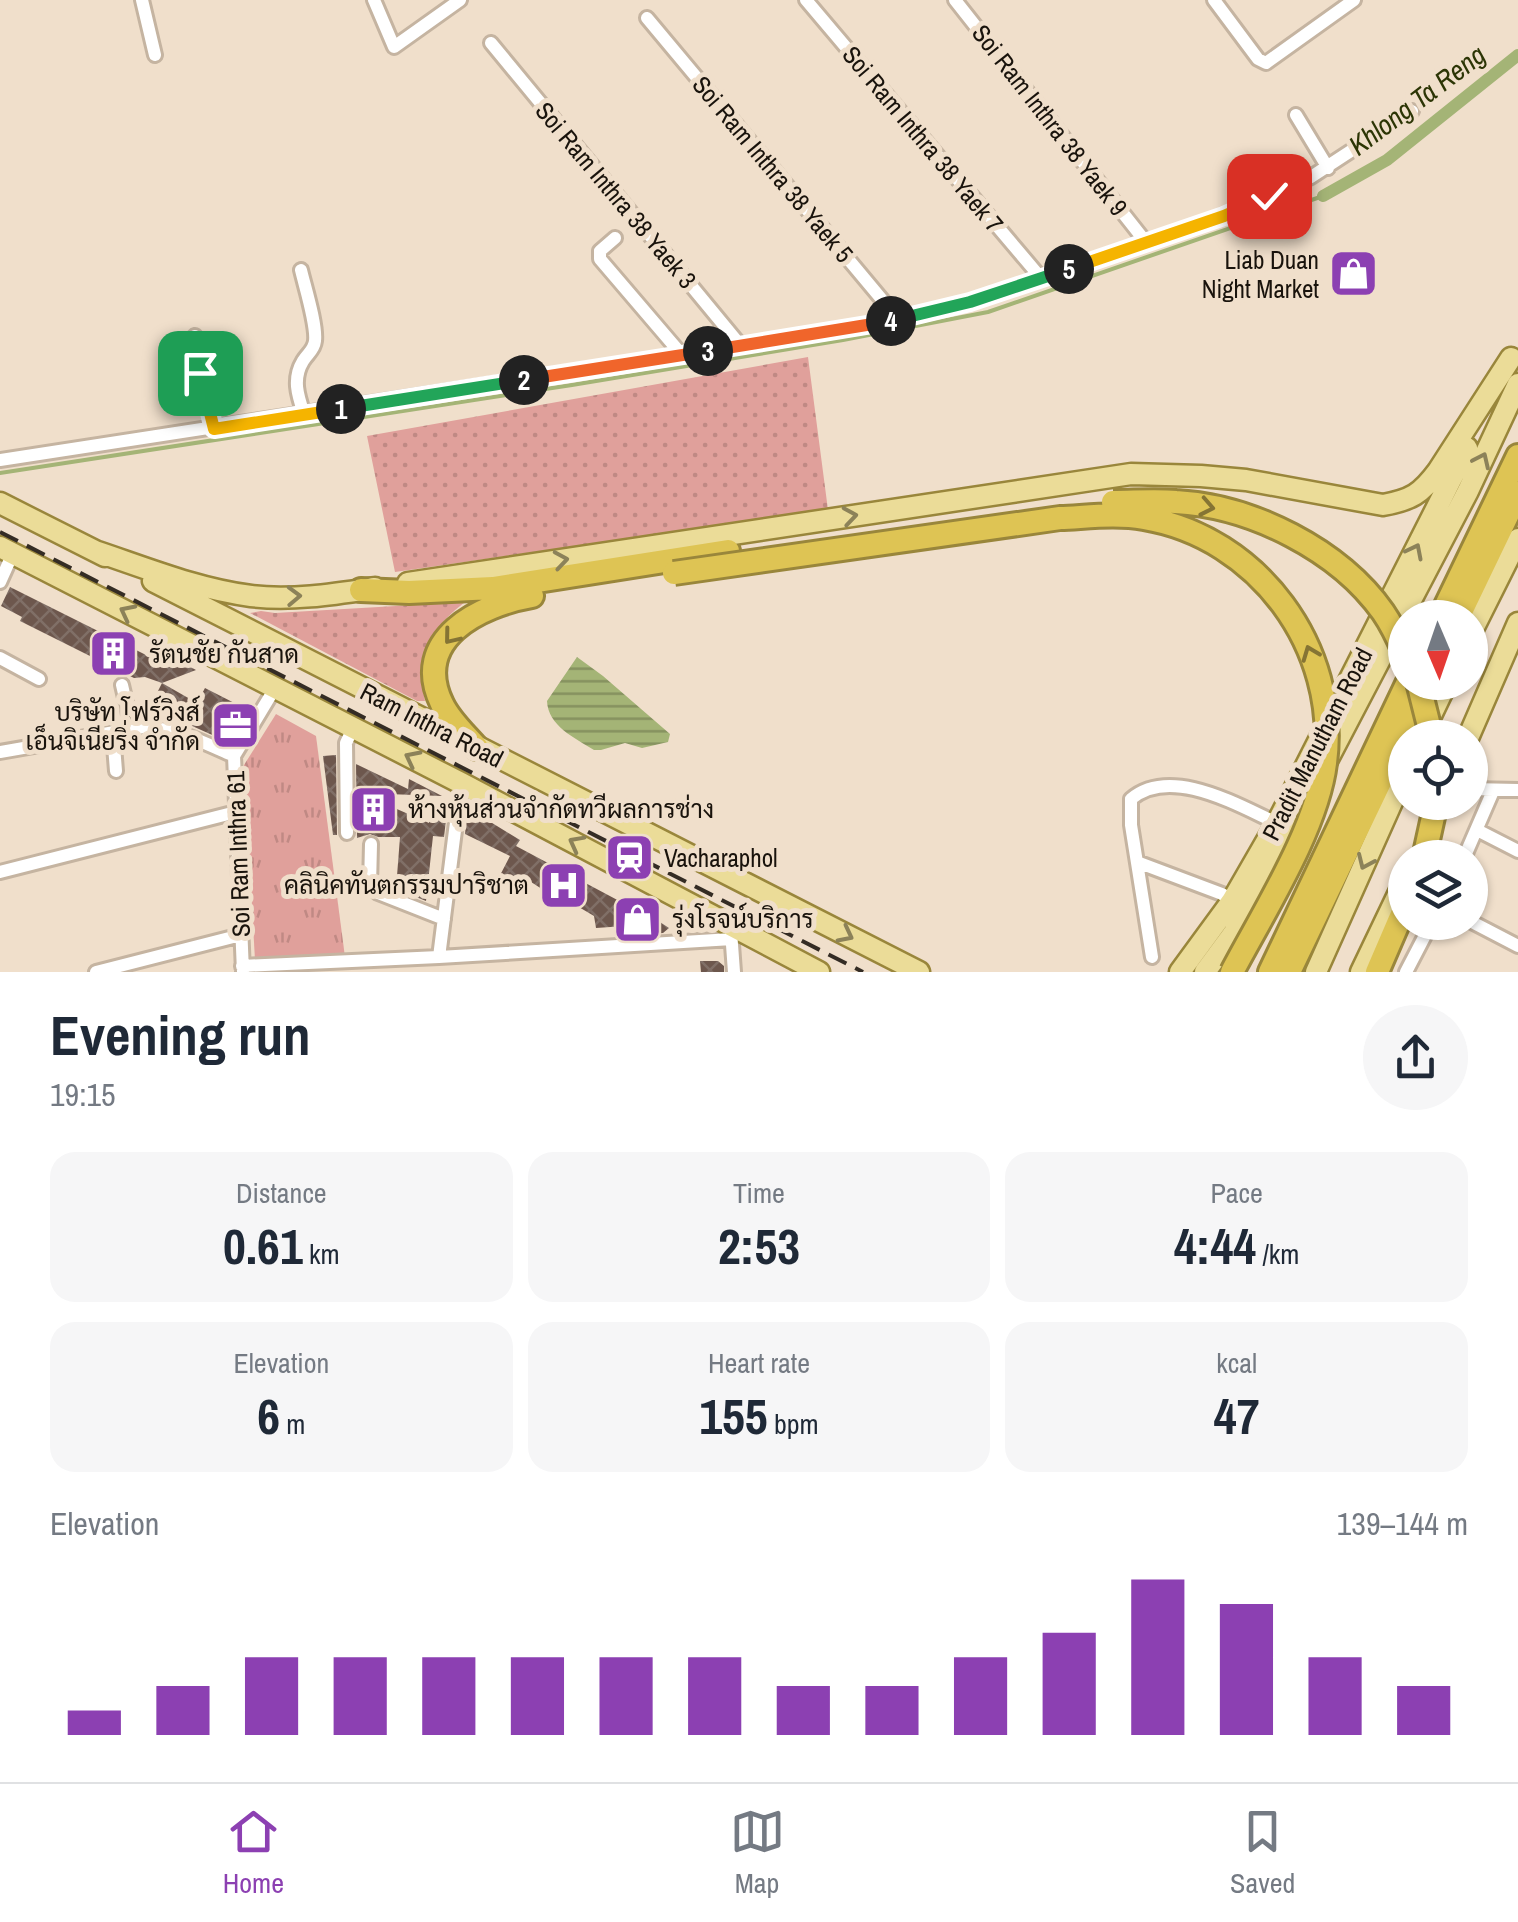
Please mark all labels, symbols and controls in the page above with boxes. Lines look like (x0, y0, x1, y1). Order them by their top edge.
street label: Soi Ram Inthra 38 Yaek 9 (965, 17, 1135, 223)
water label: Khlong Ta Reng (1341, 36, 1493, 164)
street label: Soi Ram Inthra 38 Yaek 7 (835, 38, 1011, 240)
street label: Soi Ram Inthra 38 Yaek 5 (685, 68, 861, 270)
street label: Soi Ram Inthra 38 Yaek 3 (528, 94, 704, 296)
pin (1227, 154, 1312, 239)
icon: check (1242, 169, 1297, 224)
place label: Liab Duan Night Market (1202, 243, 1319, 306)
pin: 5 (1044, 244, 1094, 294)
shop icon: Liab Duan Night Market (1328, 248, 1380, 300)
text: 5 (1063, 250, 1075, 288)
pin: 4 (866, 296, 916, 346)
text: 4 (885, 302, 897, 340)
pin: 3 (683, 326, 733, 376)
pin (158, 331, 243, 416)
text: 3 (702, 332, 714, 370)
icon: arrive (173, 346, 228, 401)
pin: 2 (499, 355, 549, 405)
text: 2 (518, 361, 530, 399)
pin: 1 (316, 384, 366, 434)
text: 1 (335, 390, 347, 428)
one-way arrow (1469, 453, 1489, 471)
one-way arrow (1199, 496, 1215, 517)
one-way arrow (841, 506, 858, 527)
one-way arrow (1403, 544, 1422, 562)
one-way arrow (553, 550, 570, 571)
one-way arrow (287, 586, 303, 607)
north arrow (1388, 600, 1488, 700)
map controls (1388, 600, 1488, 940)
one-way arrow (119, 604, 137, 624)
one-way arrow (445, 625, 463, 643)
building icon: รัตนชัย กันสาด (88, 628, 140, 680)
place label: รัตนชัย กันสาด (149, 637, 299, 671)
street label: Pradit Manutham Road (1254, 642, 1380, 846)
one-way arrow (1302, 645, 1322, 663)
street label: Ram Inthra Road (355, 674, 509, 776)
place label: บริษัท โฟร์วิงส์ เอ็นจิเนียริ่ง จำกัด (25, 695, 200, 758)
office icon: บริษัท โฟร์วิงส์ เอ็นจิเนียริ่ง จำกัด (209, 700, 261, 752)
button: locate (1388, 720, 1488, 820)
one-way arrow (404, 751, 422, 770)
street label: Soi Ram Inthra 61 (218, 770, 258, 938)
building icon: ห้างหุ้นส่วนจำกัดทวีผลการช่าง (347, 783, 399, 835)
place label: ห้างหุ้นส่วนจำกัดทวีผลการช่าง (408, 792, 714, 827)
station icon: Vacharaphol (603, 832, 655, 884)
one-way arrow (569, 836, 587, 855)
button: layers (1388, 840, 1488, 940)
place label: Vacharaphol (664, 841, 778, 875)
one-way arrow (1357, 852, 1377, 870)
hospital icon: คลินิคทันตกรรมปาริชาต (538, 859, 590, 911)
place label: คลินิคทันตกรรมปาริชาต (284, 868, 529, 902)
shop icon: รุ่งโรจน์บริการ (611, 893, 663, 945)
place label: รุ่งโรจน์บริการ (672, 902, 814, 937)
one-way arrow (836, 923, 854, 943)
text: Evening run (50, 998, 311, 1072)
button: share (1363, 1005, 1468, 1110)
text: 19:15 (50, 1073, 116, 1116)
text: Distance (236, 1174, 327, 1212)
text: Time (733, 1174, 785, 1212)
text: Pace (1210, 1174, 1263, 1212)
text: 0.61 (223, 1212, 303, 1280)
text: 2:53 (718, 1212, 800, 1280)
text: 4:44 (1174, 1212, 1256, 1280)
text: km (303, 1235, 340, 1273)
text: /km (1256, 1235, 1299, 1273)
text: Elevation (233, 1344, 329, 1382)
text: Heart rate (708, 1344, 810, 1382)
text: kcal (1216, 1344, 1257, 1382)
text: 6 (257, 1382, 280, 1450)
text: 155 (699, 1382, 768, 1450)
text: 47 (1214, 1382, 1259, 1450)
text: m (280, 1405, 305, 1443)
text: bpm (768, 1405, 819, 1443)
text: Elevation (50, 1502, 159, 1545)
text: 139–144 m (1337, 1502, 1468, 1545)
tab: Home (223, 1804, 284, 1902)
tab: Map (730, 1804, 785, 1902)
tab: Saved (1230, 1804, 1295, 1902)

